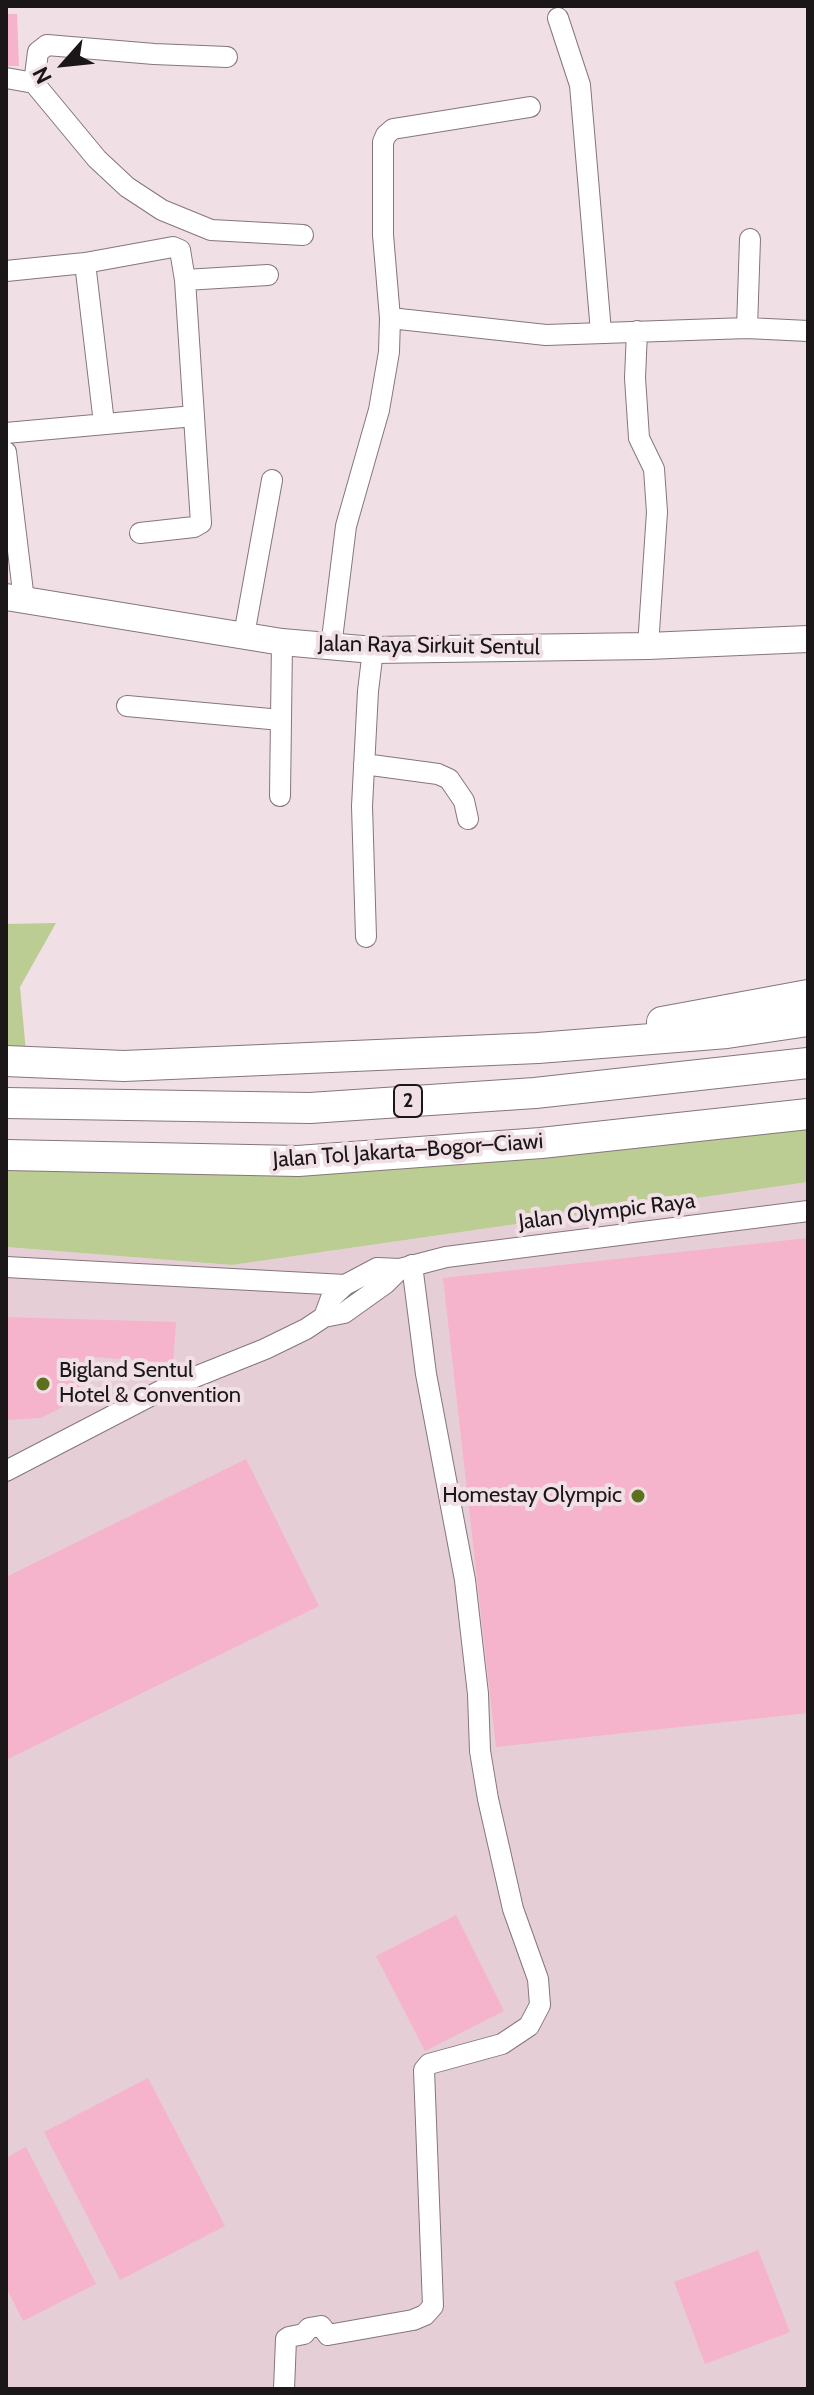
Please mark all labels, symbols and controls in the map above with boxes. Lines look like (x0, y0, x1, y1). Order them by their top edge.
north arrow (24, 24, 104, 104)
text: N (27, 62, 58, 88)
street label: Jalan Raya Sirkuit Sentul (318, 631, 540, 661)
road number: 2 (394, 1085, 422, 1117)
street label: Jalan Tol Jakarta–Bogor–Ciawi (272, 1128, 544, 1174)
street label: Jalan Olympic Raya (517, 1188, 697, 1236)
place label: Bigland Sentul Hotel & Convention (59, 1358, 241, 1410)
marker: Bigland Sentul Hotel & Convention (34, 1375, 52, 1393)
place label: Homestay Olympic (442, 1483, 622, 1509)
marker: Homestay Olympic (629, 1487, 647, 1505)

